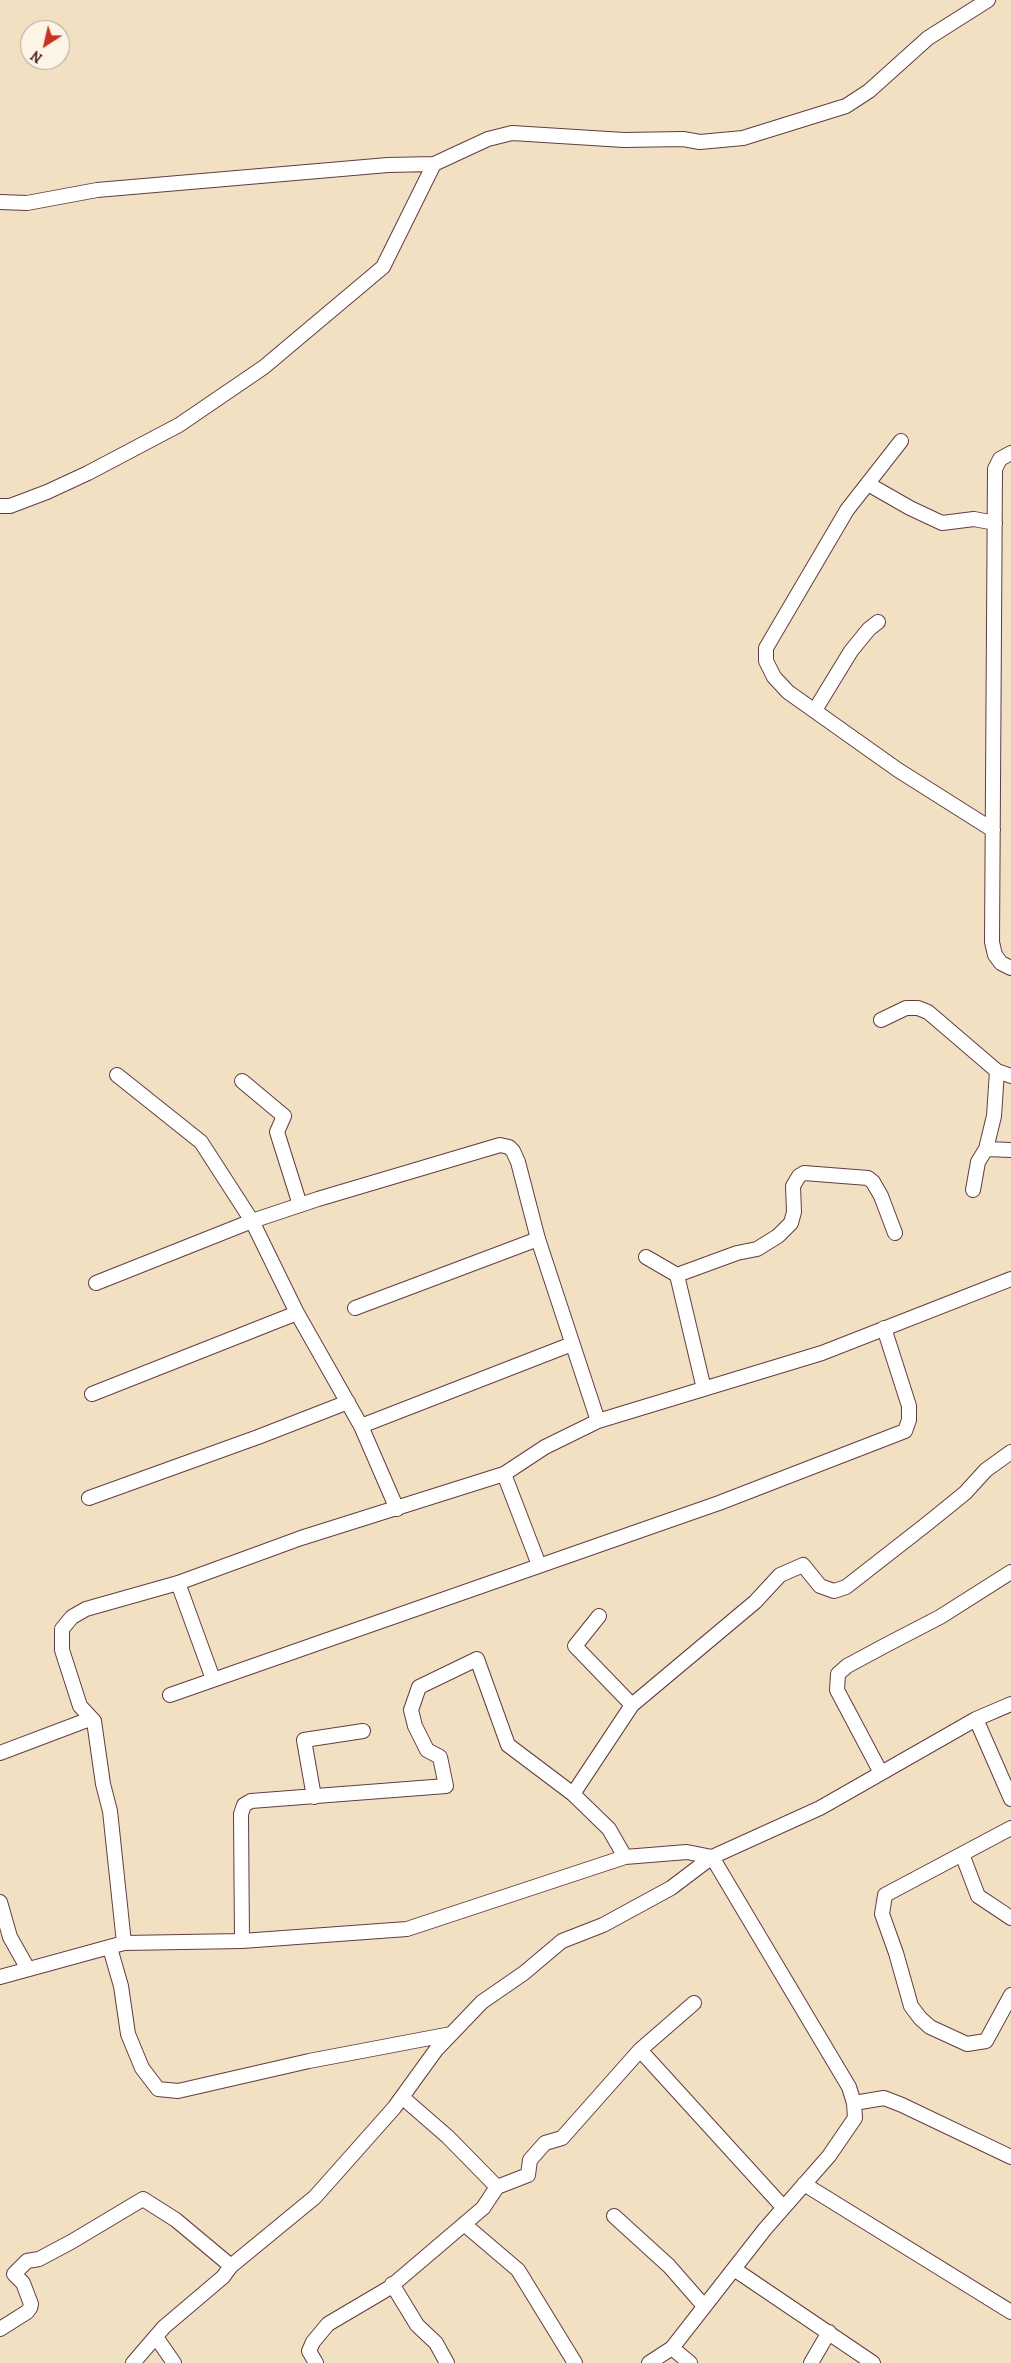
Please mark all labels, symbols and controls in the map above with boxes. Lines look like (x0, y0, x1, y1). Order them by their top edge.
north arrow (20, 20, 70, 70)
text: N (27, 46, 46, 68)

